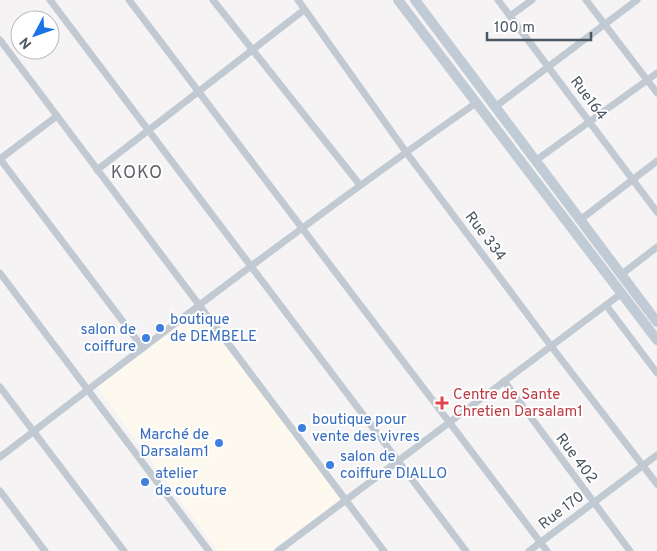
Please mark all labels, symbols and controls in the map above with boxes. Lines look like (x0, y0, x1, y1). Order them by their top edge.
north arrow (10, 10, 60, 60)
scale bar (487, 10, 591, 42)
text: 100 m (494, 19, 535, 38)
text: N (17, 33, 36, 52)
street label: Rue164 (565, 73, 610, 125)
district label: KOKO (111, 162, 163, 185)
street label: Rue 334 (460, 208, 510, 265)
place label: boutique de DEMBELE (170, 311, 257, 347)
place label: salon de coiffure (81, 321, 136, 357)
marker: boutique de DEMBELE (154, 322, 166, 334)
marker: salon de coiffure (140, 332, 152, 344)
place label: Centre de Sante Chretien Darsalam1 (453, 386, 583, 422)
marker: Centre de Sante Chretien Darsalam1 (435, 396, 449, 410)
place label: boutique pour vente des vivres (312, 411, 420, 447)
marker: boutique pour vente des vivres (296, 422, 308, 434)
place label: Marché de Darsalam1 (140, 426, 209, 462)
street label: Rue 402 (551, 430, 601, 488)
marker: Marché de Darsalam1 (213, 437, 225, 449)
place label: salon de coiffure DIALLO (340, 448, 447, 484)
marker: salon de coiffure DIALLO (324, 459, 336, 471)
place label: atelier de couture (155, 465, 227, 501)
marker: atelier de couture (139, 476, 151, 488)
street label: Rue 170 (535, 488, 588, 535)

